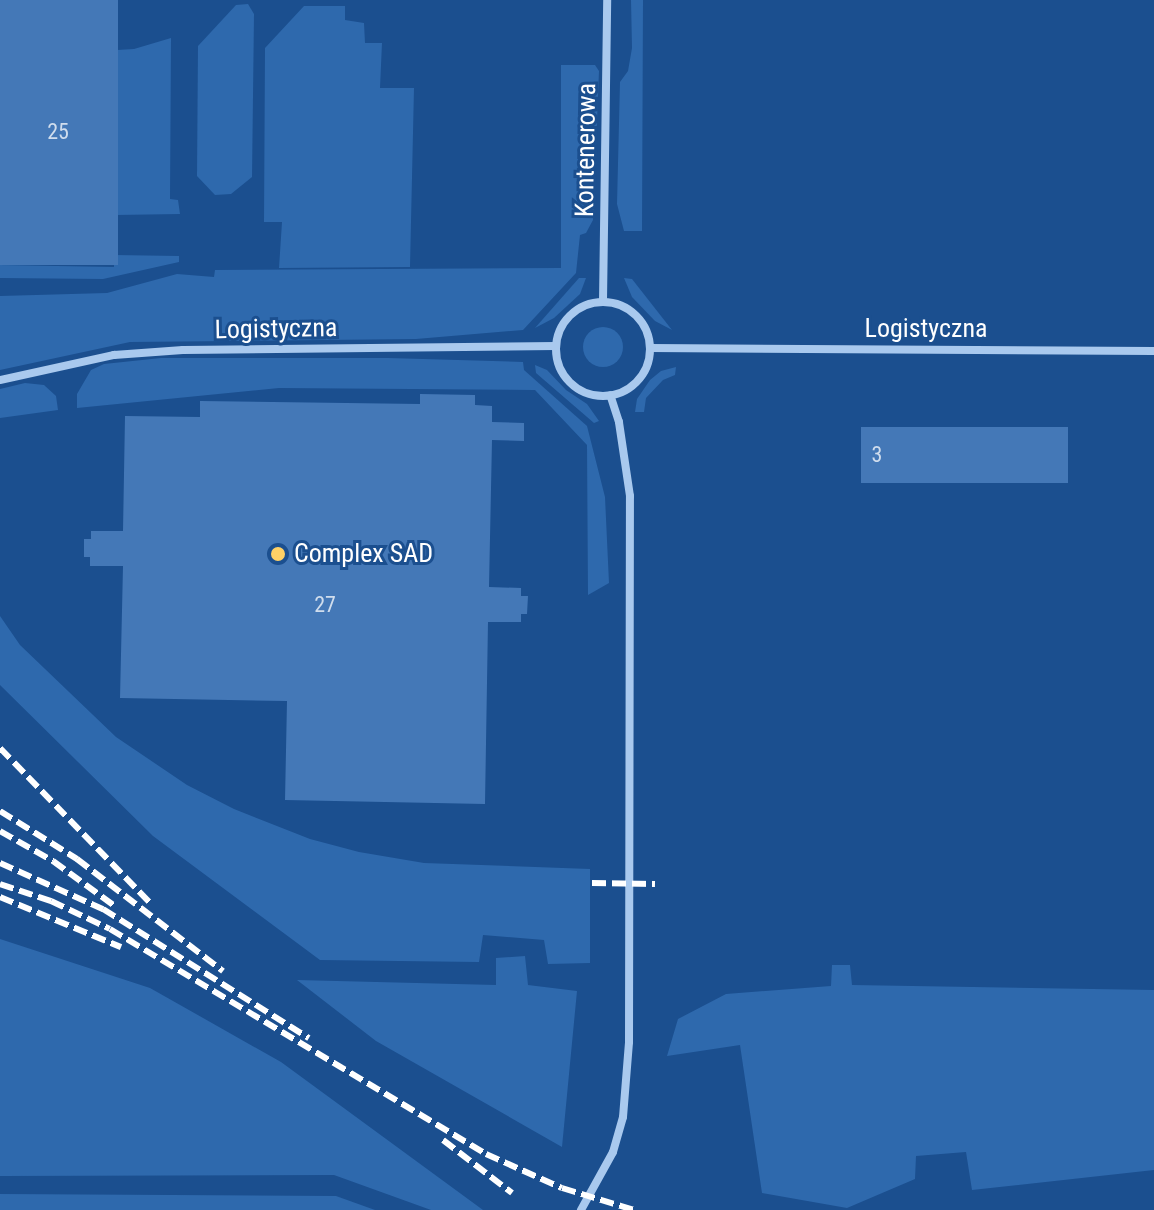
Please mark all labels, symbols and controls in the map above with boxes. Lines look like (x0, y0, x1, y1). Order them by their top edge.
street label: Kontenerowa (569, 83, 603, 217)
house number: 25 (47, 119, 69, 145)
street label: Logistyczna (214, 312, 338, 346)
street label: Logistyczna (865, 313, 987, 345)
house number: 3 (872, 442, 882, 468)
place label: Complex SAD (294, 538, 433, 570)
marker: Complex SAD (269, 545, 287, 563)
house number: 27 (314, 592, 336, 618)

